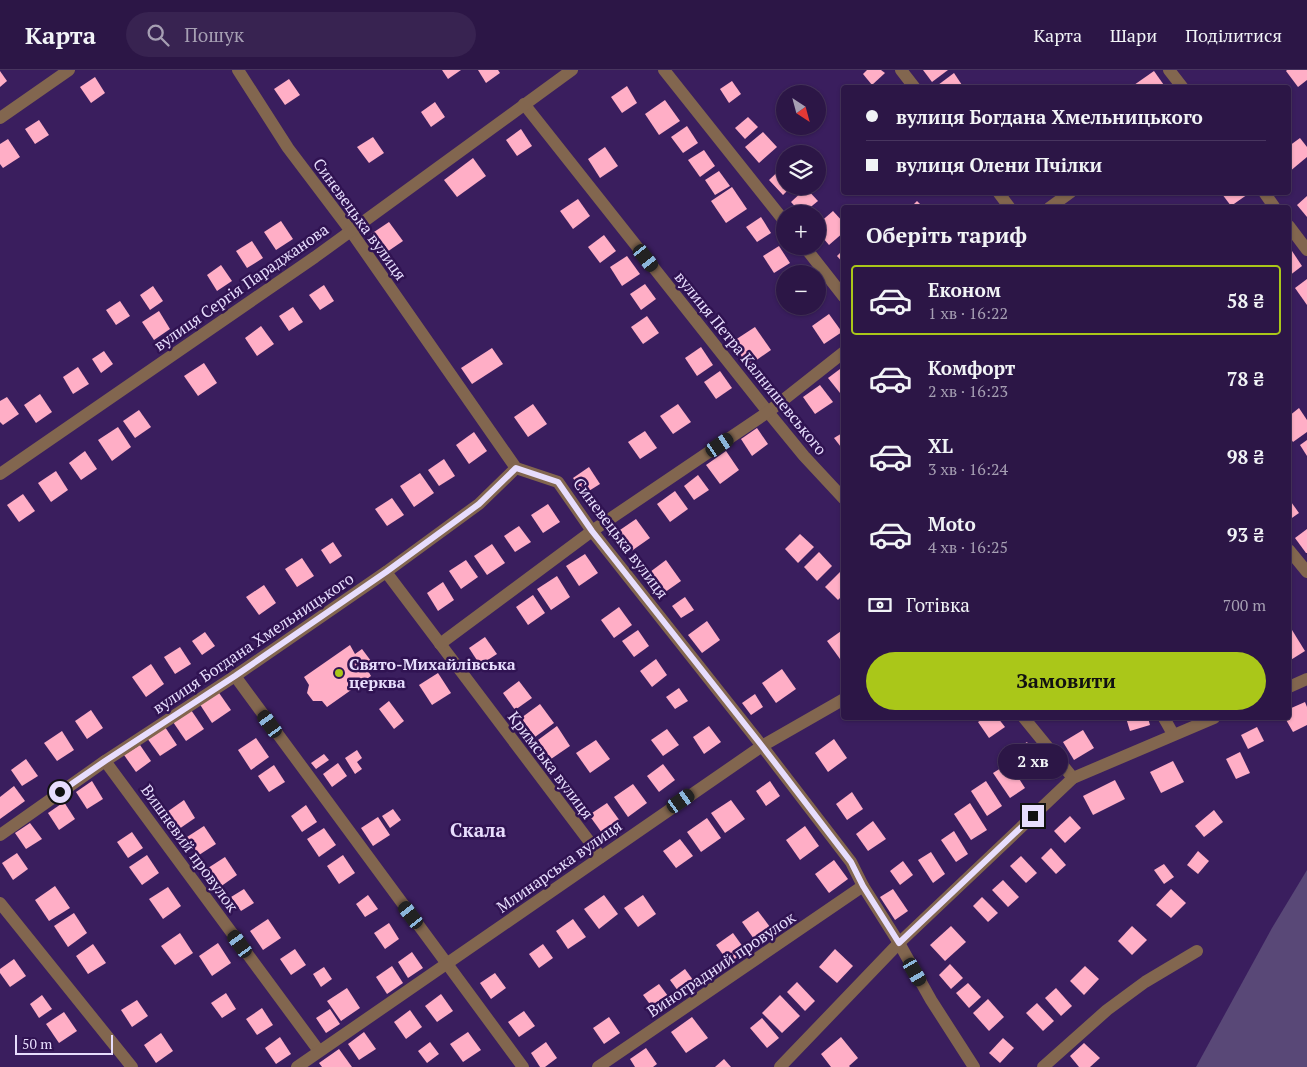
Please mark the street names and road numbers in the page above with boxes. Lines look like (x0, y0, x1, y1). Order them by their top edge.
street label: Синевецька вулиця (308, 153, 412, 285)
street label: вулиця Сергія Параджанова (149, 218, 333, 356)
street label: вулиця Петра Калнишевського (670, 267, 832, 460)
street label: Синевецька вулиця (568, 473, 674, 603)
street label: вулиця Богдана Хмельницького (148, 567, 358, 719)
street label: Кримська вулиця (503, 706, 599, 824)
street label: Вишневий провулок (136, 780, 244, 917)
street label: Млинарська вулиця (492, 814, 626, 918)
street label: Виноградний провулок (642, 906, 800, 1022)

